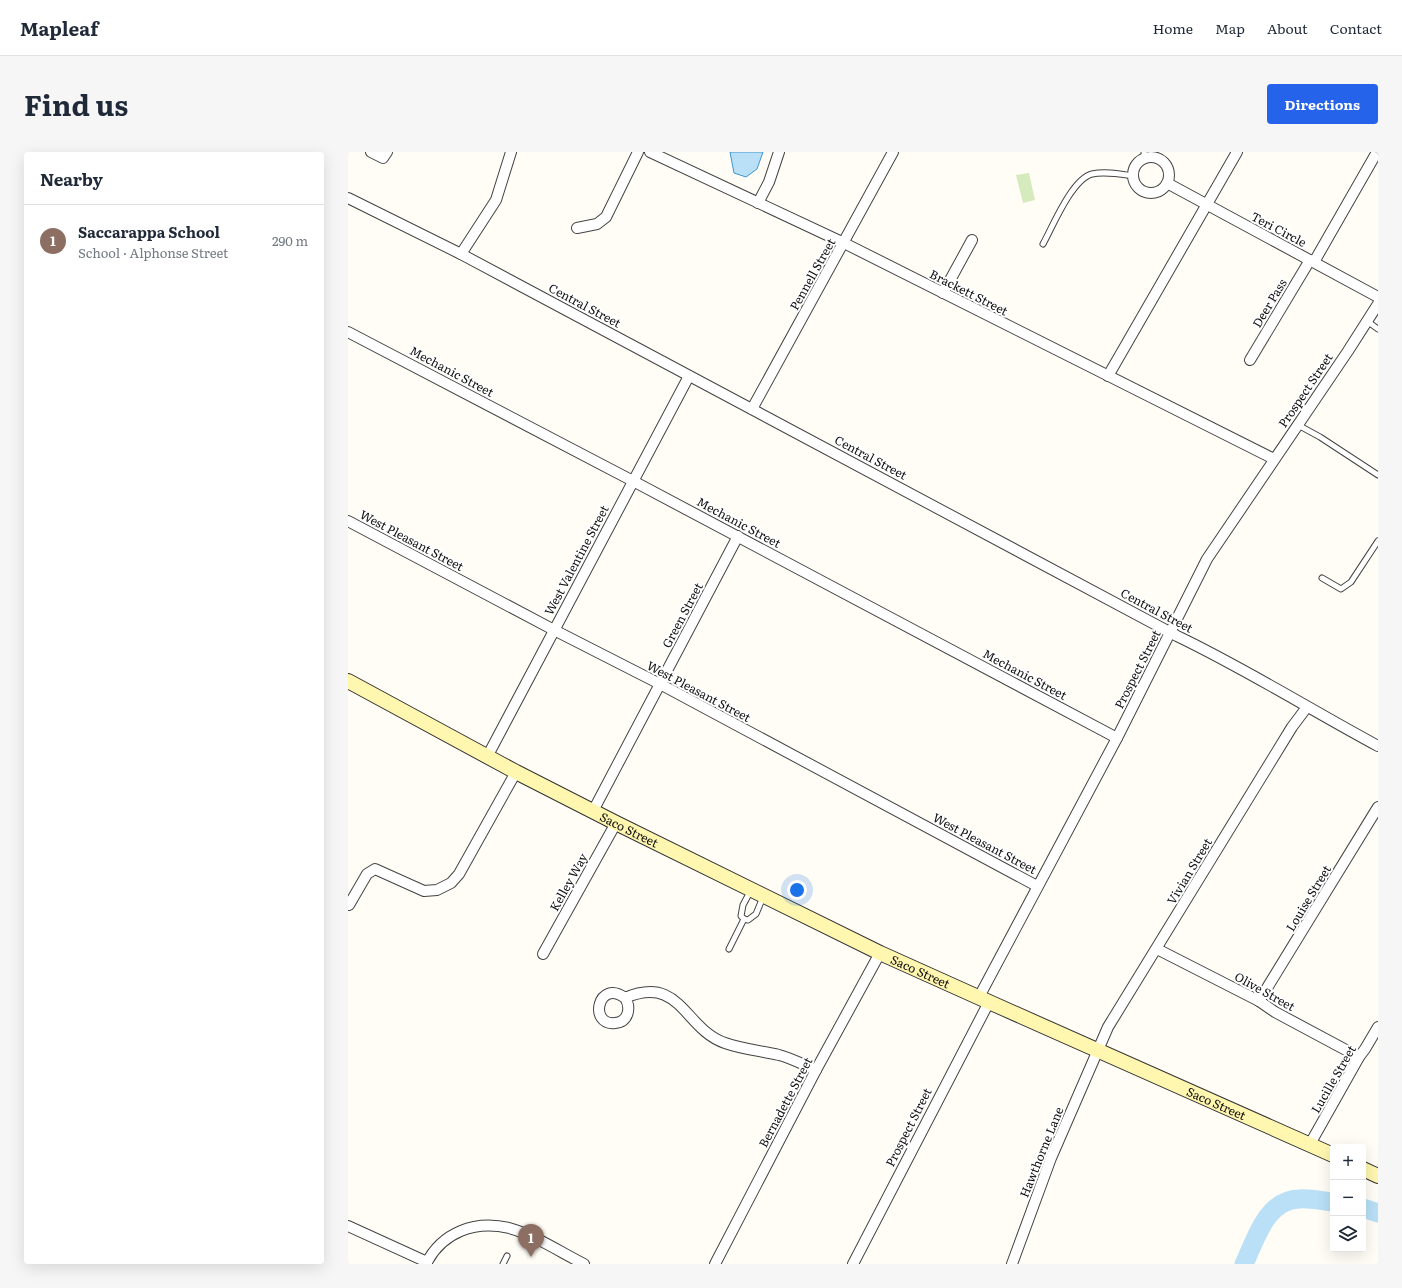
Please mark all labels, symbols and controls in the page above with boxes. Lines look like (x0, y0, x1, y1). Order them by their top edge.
text: Mapleaf (20, 14, 98, 42)
text: Home (1153, 18, 1193, 38)
text: Map (1215, 18, 1245, 38)
text: About (1267, 18, 1308, 38)
text: Contact (1330, 18, 1382, 38)
text: Find us (24, 83, 128, 125)
button: Directions (1267, 84, 1378, 124)
text: Nearby (40, 166, 103, 191)
street label: Teri Circle (1248, 207, 1310, 251)
text: Saccarappa School (78, 220, 220, 243)
text: 1 (50, 231, 56, 250)
text: 290 m (272, 231, 308, 250)
street label: Pennell Street (785, 235, 839, 313)
text: School · Alphonse Street (78, 243, 228, 262)
street label: Brackett Street (927, 265, 1011, 320)
street label: Deer Pass (1247, 275, 1291, 331)
street label: Central Street (546, 278, 624, 332)
street label: Mechanic Street (407, 341, 497, 401)
street label: Prospect Street (1273, 349, 1337, 431)
street label: Central Street (832, 430, 910, 484)
street label: Mechanic Street (694, 492, 784, 552)
street label: West Valentine Street (539, 502, 613, 618)
street label: West Pleasant Street (357, 505, 467, 575)
street label: Green Street (657, 579, 707, 651)
street label: Central Street (1118, 583, 1196, 637)
street label: Prospect Street (1109, 626, 1165, 712)
street label: Mechanic Street (980, 644, 1070, 704)
street label: West Pleasant Street (644, 656, 754, 726)
street label: Saco Street (597, 807, 662, 852)
street label: West Pleasant Street (930, 808, 1040, 878)
street label: Vivian Street (1162, 834, 1216, 908)
street label: Kelley Way (545, 850, 591, 914)
street label: Louise Street (1281, 861, 1335, 935)
your location (787, 880, 807, 900)
street label: Saco Street (888, 950, 953, 992)
street label: Olive Street (1232, 967, 1299, 1015)
street label: Lucille Street (1306, 1042, 1360, 1116)
street label: Bernadette Street (754, 1054, 816, 1150)
street label: Saco Street (1184, 1082, 1249, 1124)
street label: Prospect Street (880, 1084, 936, 1170)
street label: Hawthorne Lane (1015, 1104, 1067, 1200)
map controls (1330, 1144, 1366, 1252)
button: + (1330, 1144, 1366, 1180)
button: − (1330, 1180, 1366, 1216)
button: layers (1330, 1216, 1366, 1252)
pin: 1 (518, 1224, 544, 1257)

